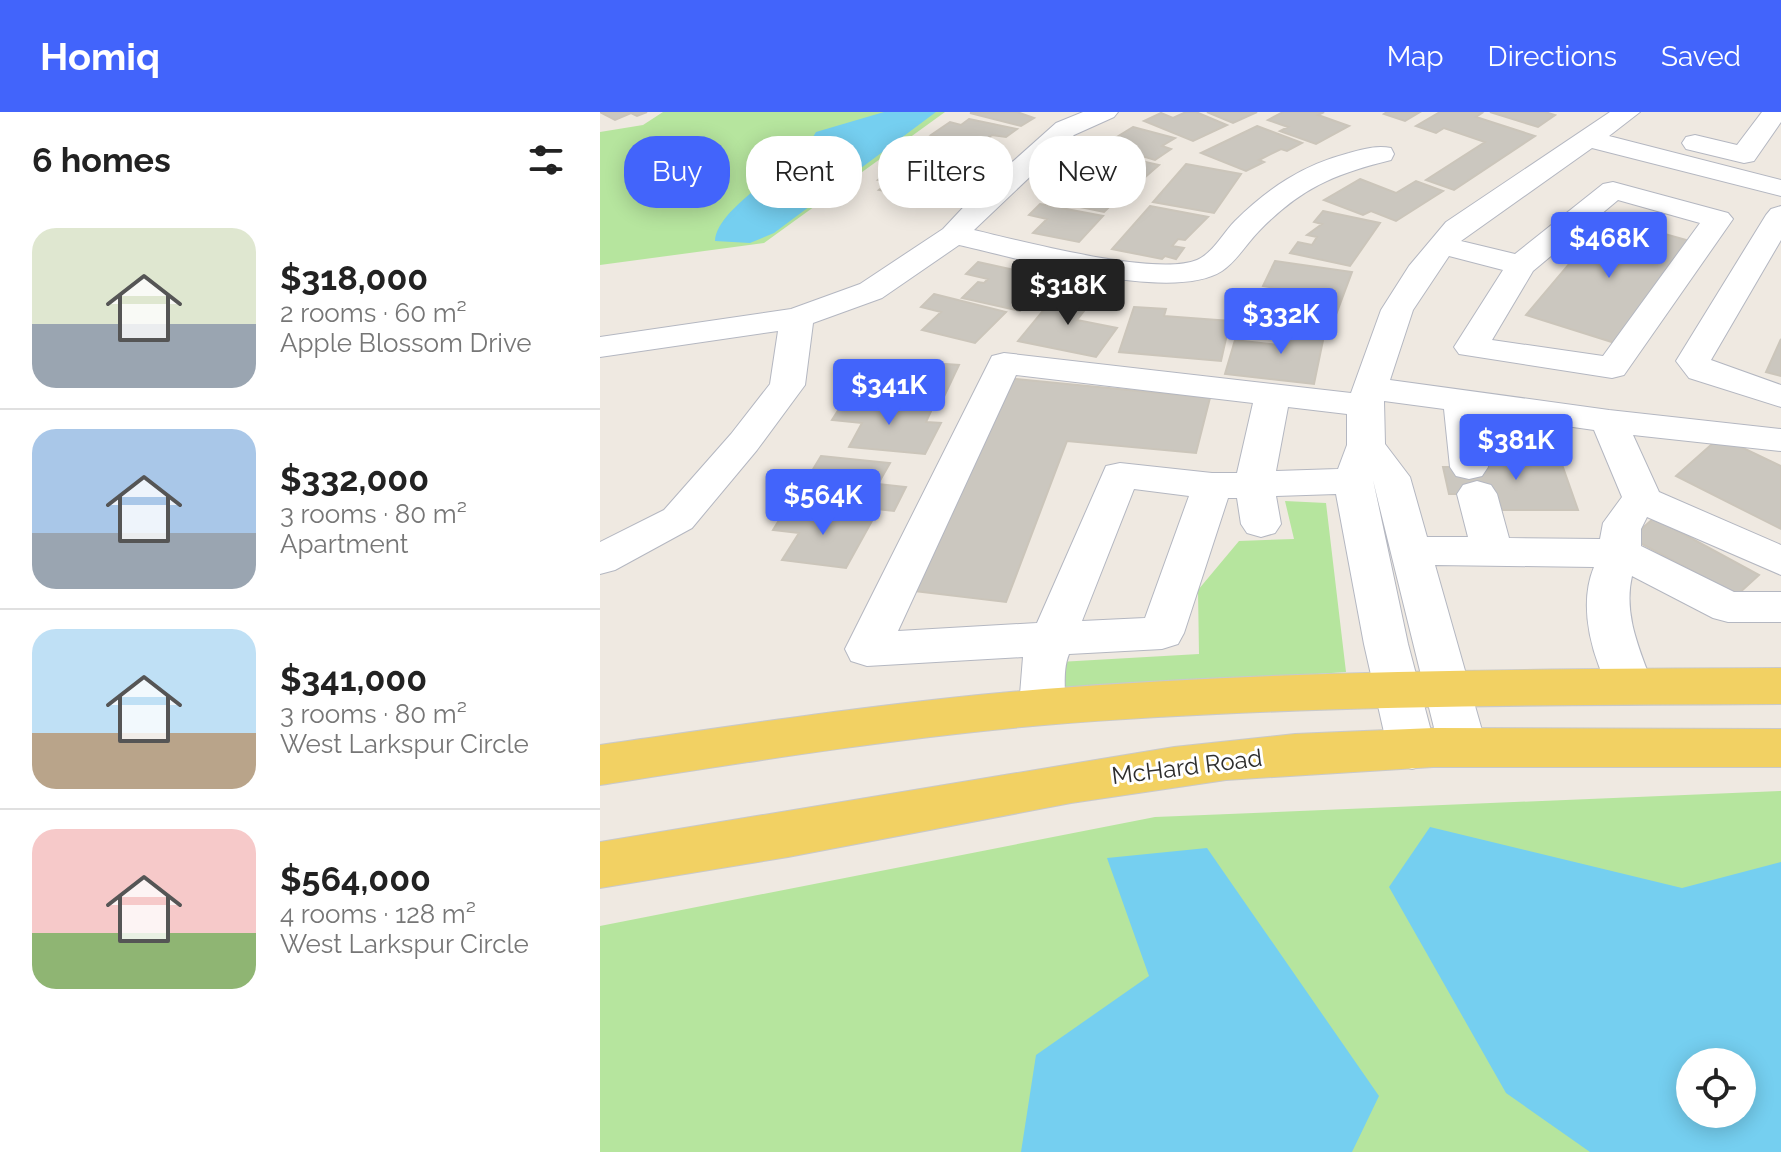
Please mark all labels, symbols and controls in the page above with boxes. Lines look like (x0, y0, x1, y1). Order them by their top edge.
text: Homiq (40, 34, 160, 79)
text: Map (1387, 40, 1444, 73)
text: Directions (1488, 40, 1617, 73)
text: Saved (1661, 40, 1741, 73)
chip: Buy (624, 136, 730, 208)
chip: Rent (746, 136, 862, 208)
chip: Filters (878, 136, 1013, 208)
chip: New (1029, 136, 1146, 208)
icon: filters (524, 138, 568, 182)
text: 6 homes (32, 140, 171, 180)
pin: $468K (1553, 212, 1665, 280)
text: $468K (1569, 223, 1649, 253)
text: $318,000 (280, 258, 428, 298)
pin: $318K (1012, 259, 1124, 327)
icon: home (96, 260, 192, 356)
text: $318K (1030, 270, 1106, 300)
pin: $332K (1225, 288, 1337, 356)
text: 2 rooms · 60 m² (280, 298, 467, 328)
text: $332K (1242, 299, 1320, 329)
text: Apple Blossom Drive (280, 328, 532, 358)
pin: $341K (833, 359, 945, 427)
text: $341K (851, 370, 927, 400)
pin: $381K (1460, 414, 1572, 482)
text: $381K (1478, 425, 1554, 455)
text: $332,000 (280, 459, 429, 499)
icon: home (96, 461, 192, 557)
pin: $564K (767, 469, 879, 537)
text: $564K (784, 480, 862, 510)
text: 3 rooms · 80 m² (280, 499, 467, 529)
text: Apartment (280, 529, 409, 559)
text: $341,000 (280, 659, 427, 699)
icon: home (96, 661, 192, 757)
text: 3 rooms · 80 m² (280, 699, 467, 729)
text: West Larkspur Circle (280, 729, 529, 759)
street label: McHard Road (1110, 743, 1264, 790)
text: $564,000 (280, 859, 431, 899)
icon: home (96, 861, 192, 957)
text: 4 rooms · 128 m² (280, 899, 476, 929)
text: West Larkspur Circle (280, 929, 529, 959)
map controls (1676, 1048, 1756, 1128)
button: locate (1676, 1048, 1756, 1128)

